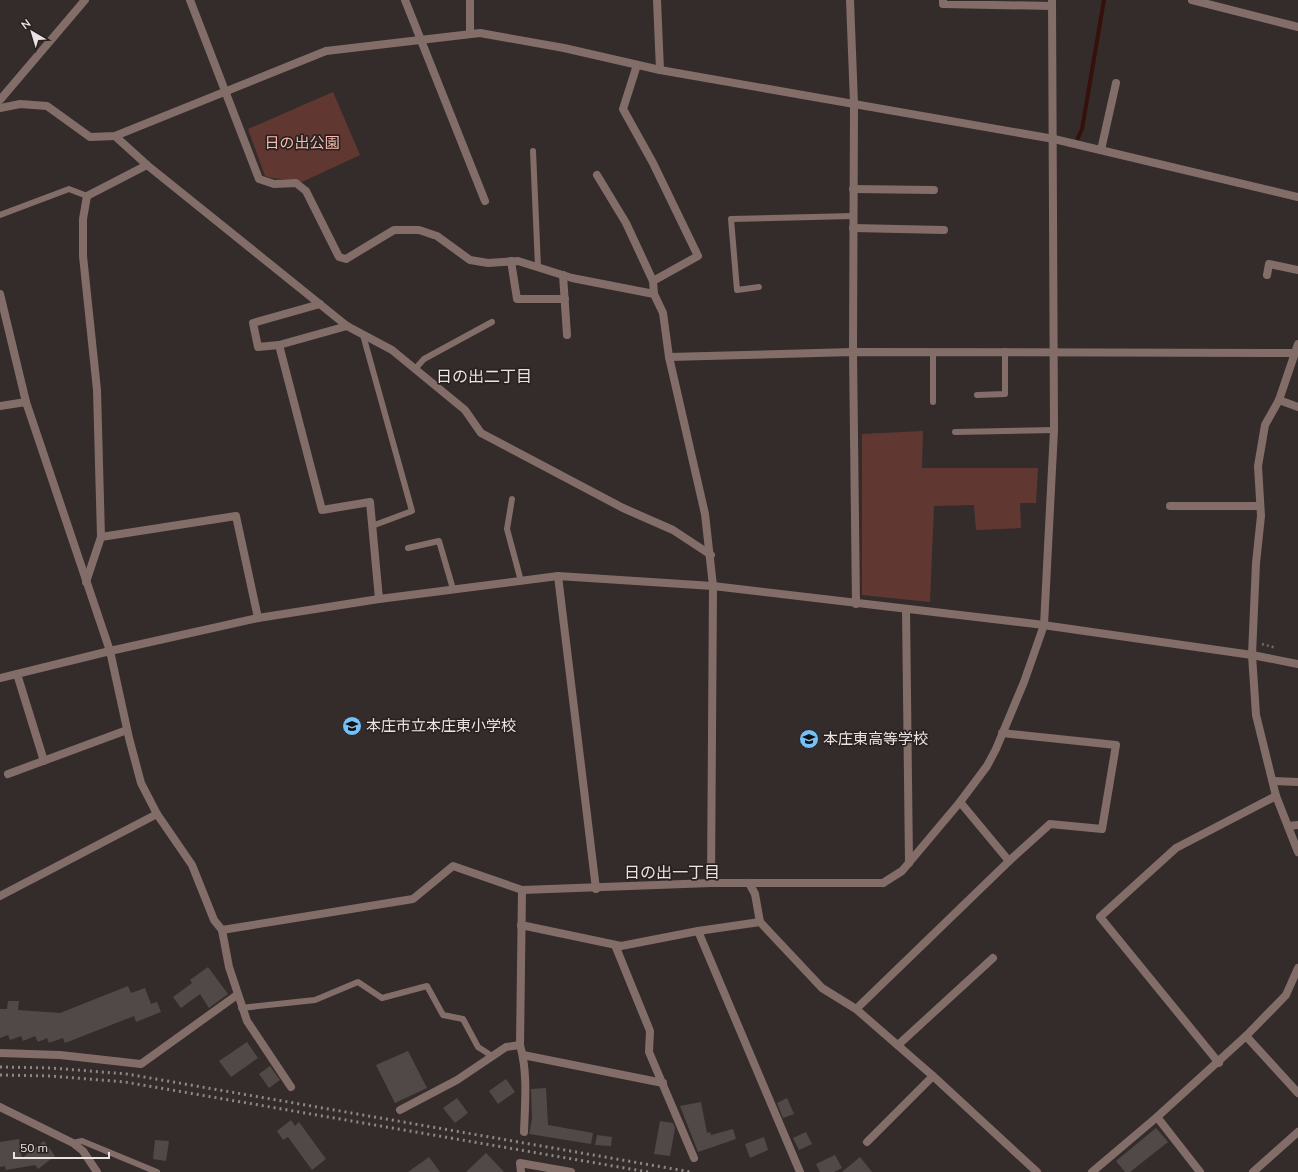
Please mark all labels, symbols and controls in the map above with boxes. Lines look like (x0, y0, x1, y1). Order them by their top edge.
north arrow (12, 12, 52, 52)
text: N (18, 16, 33, 32)
park label: 日の出公園 (264, 133, 340, 152)
district label: 日の出二丁目 (436, 366, 532, 386)
school or university icon: 本庄市立本庄東小学校 (341, 715, 363, 737)
place label: 本庄市立本庄東小学校 (366, 716, 516, 735)
school or university icon: 本庄東高等学校 (798, 728, 820, 750)
place label: 本庄東高等学校 (823, 729, 928, 748)
district label: 日の出一丁目 (624, 862, 720, 882)
scale bar (14, 1134, 109, 1160)
text: 50 m (20, 1140, 48, 1155)

